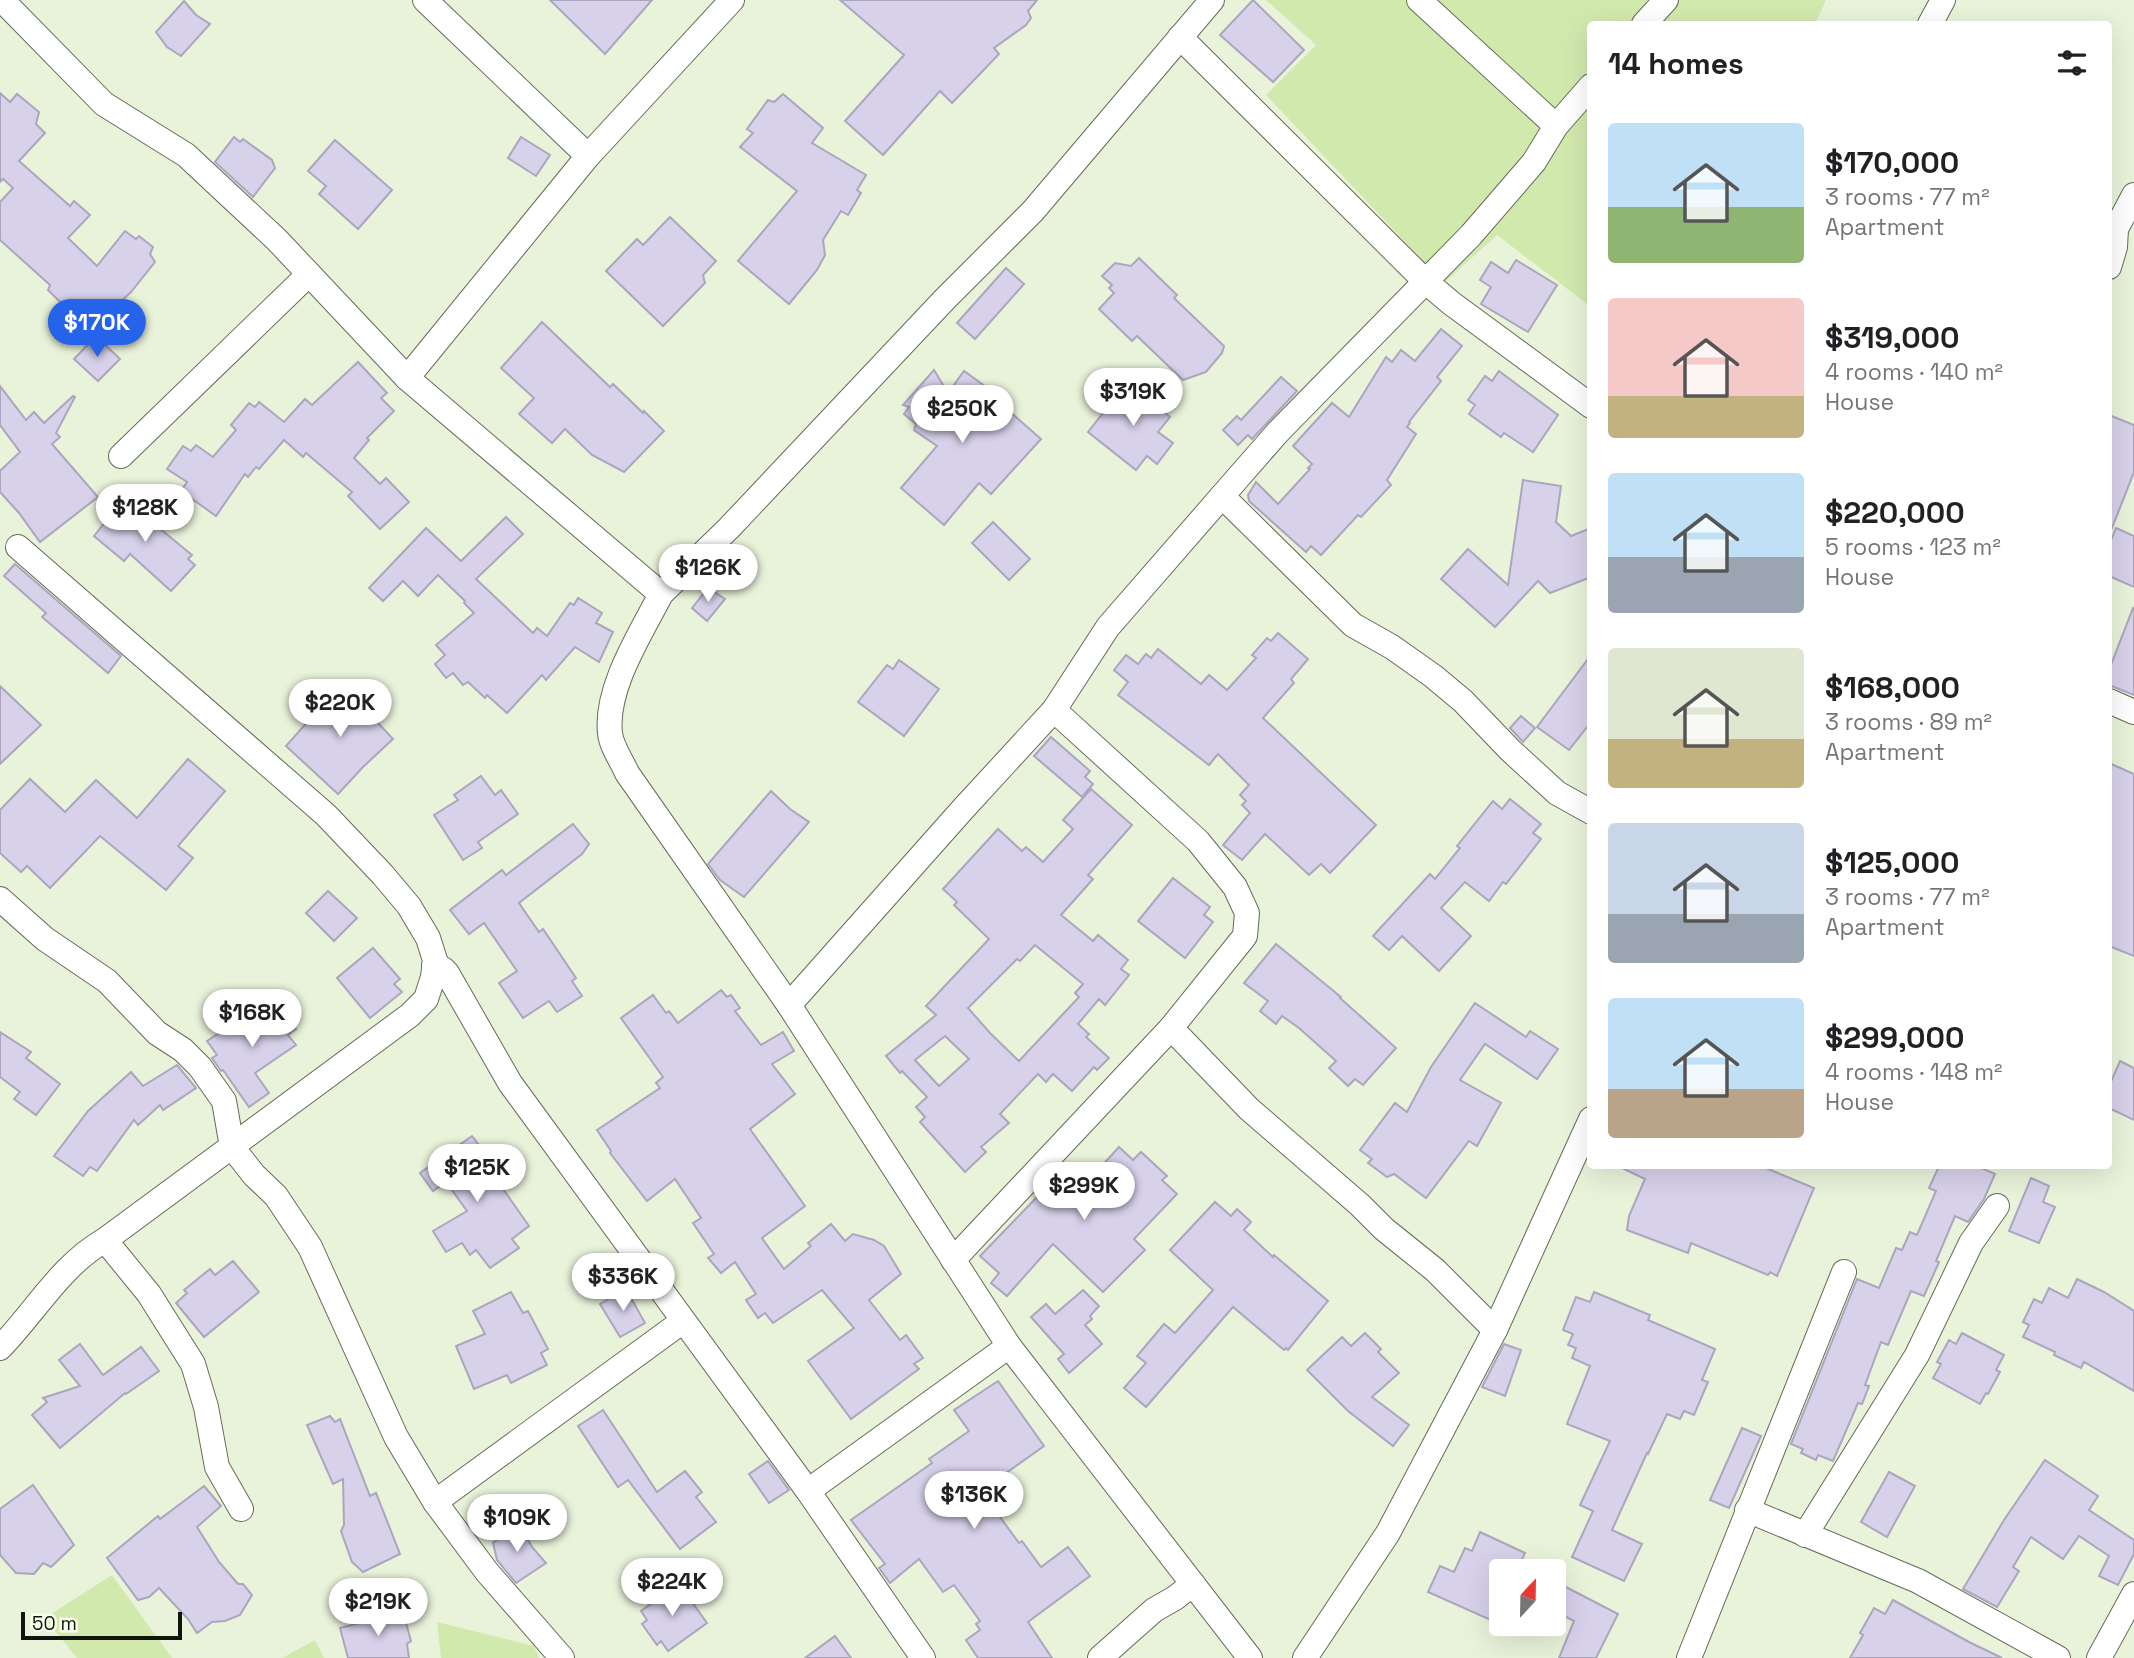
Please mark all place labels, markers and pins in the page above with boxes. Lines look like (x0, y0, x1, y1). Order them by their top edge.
pin: $170K (48, 300, 146, 359)
pin: $319K (1084, 368, 1182, 428)
pin: $250K (913, 386, 1011, 445)
pin: $128K (96, 484, 194, 544)
pin: $126K (659, 544, 757, 604)
pin: $220K (291, 680, 389, 739)
pin: $168K (203, 990, 301, 1049)
pin: $125K (428, 1144, 526, 1204)
pin: $299K (1035, 1162, 1133, 1222)
pin: $336K (574, 1254, 672, 1313)
pin: $136K (925, 1472, 1023, 1531)
pin: $109K (468, 1494, 566, 1554)
pin: $224K (623, 1558, 721, 1618)
pin: $219K (329, 1578, 427, 1638)

